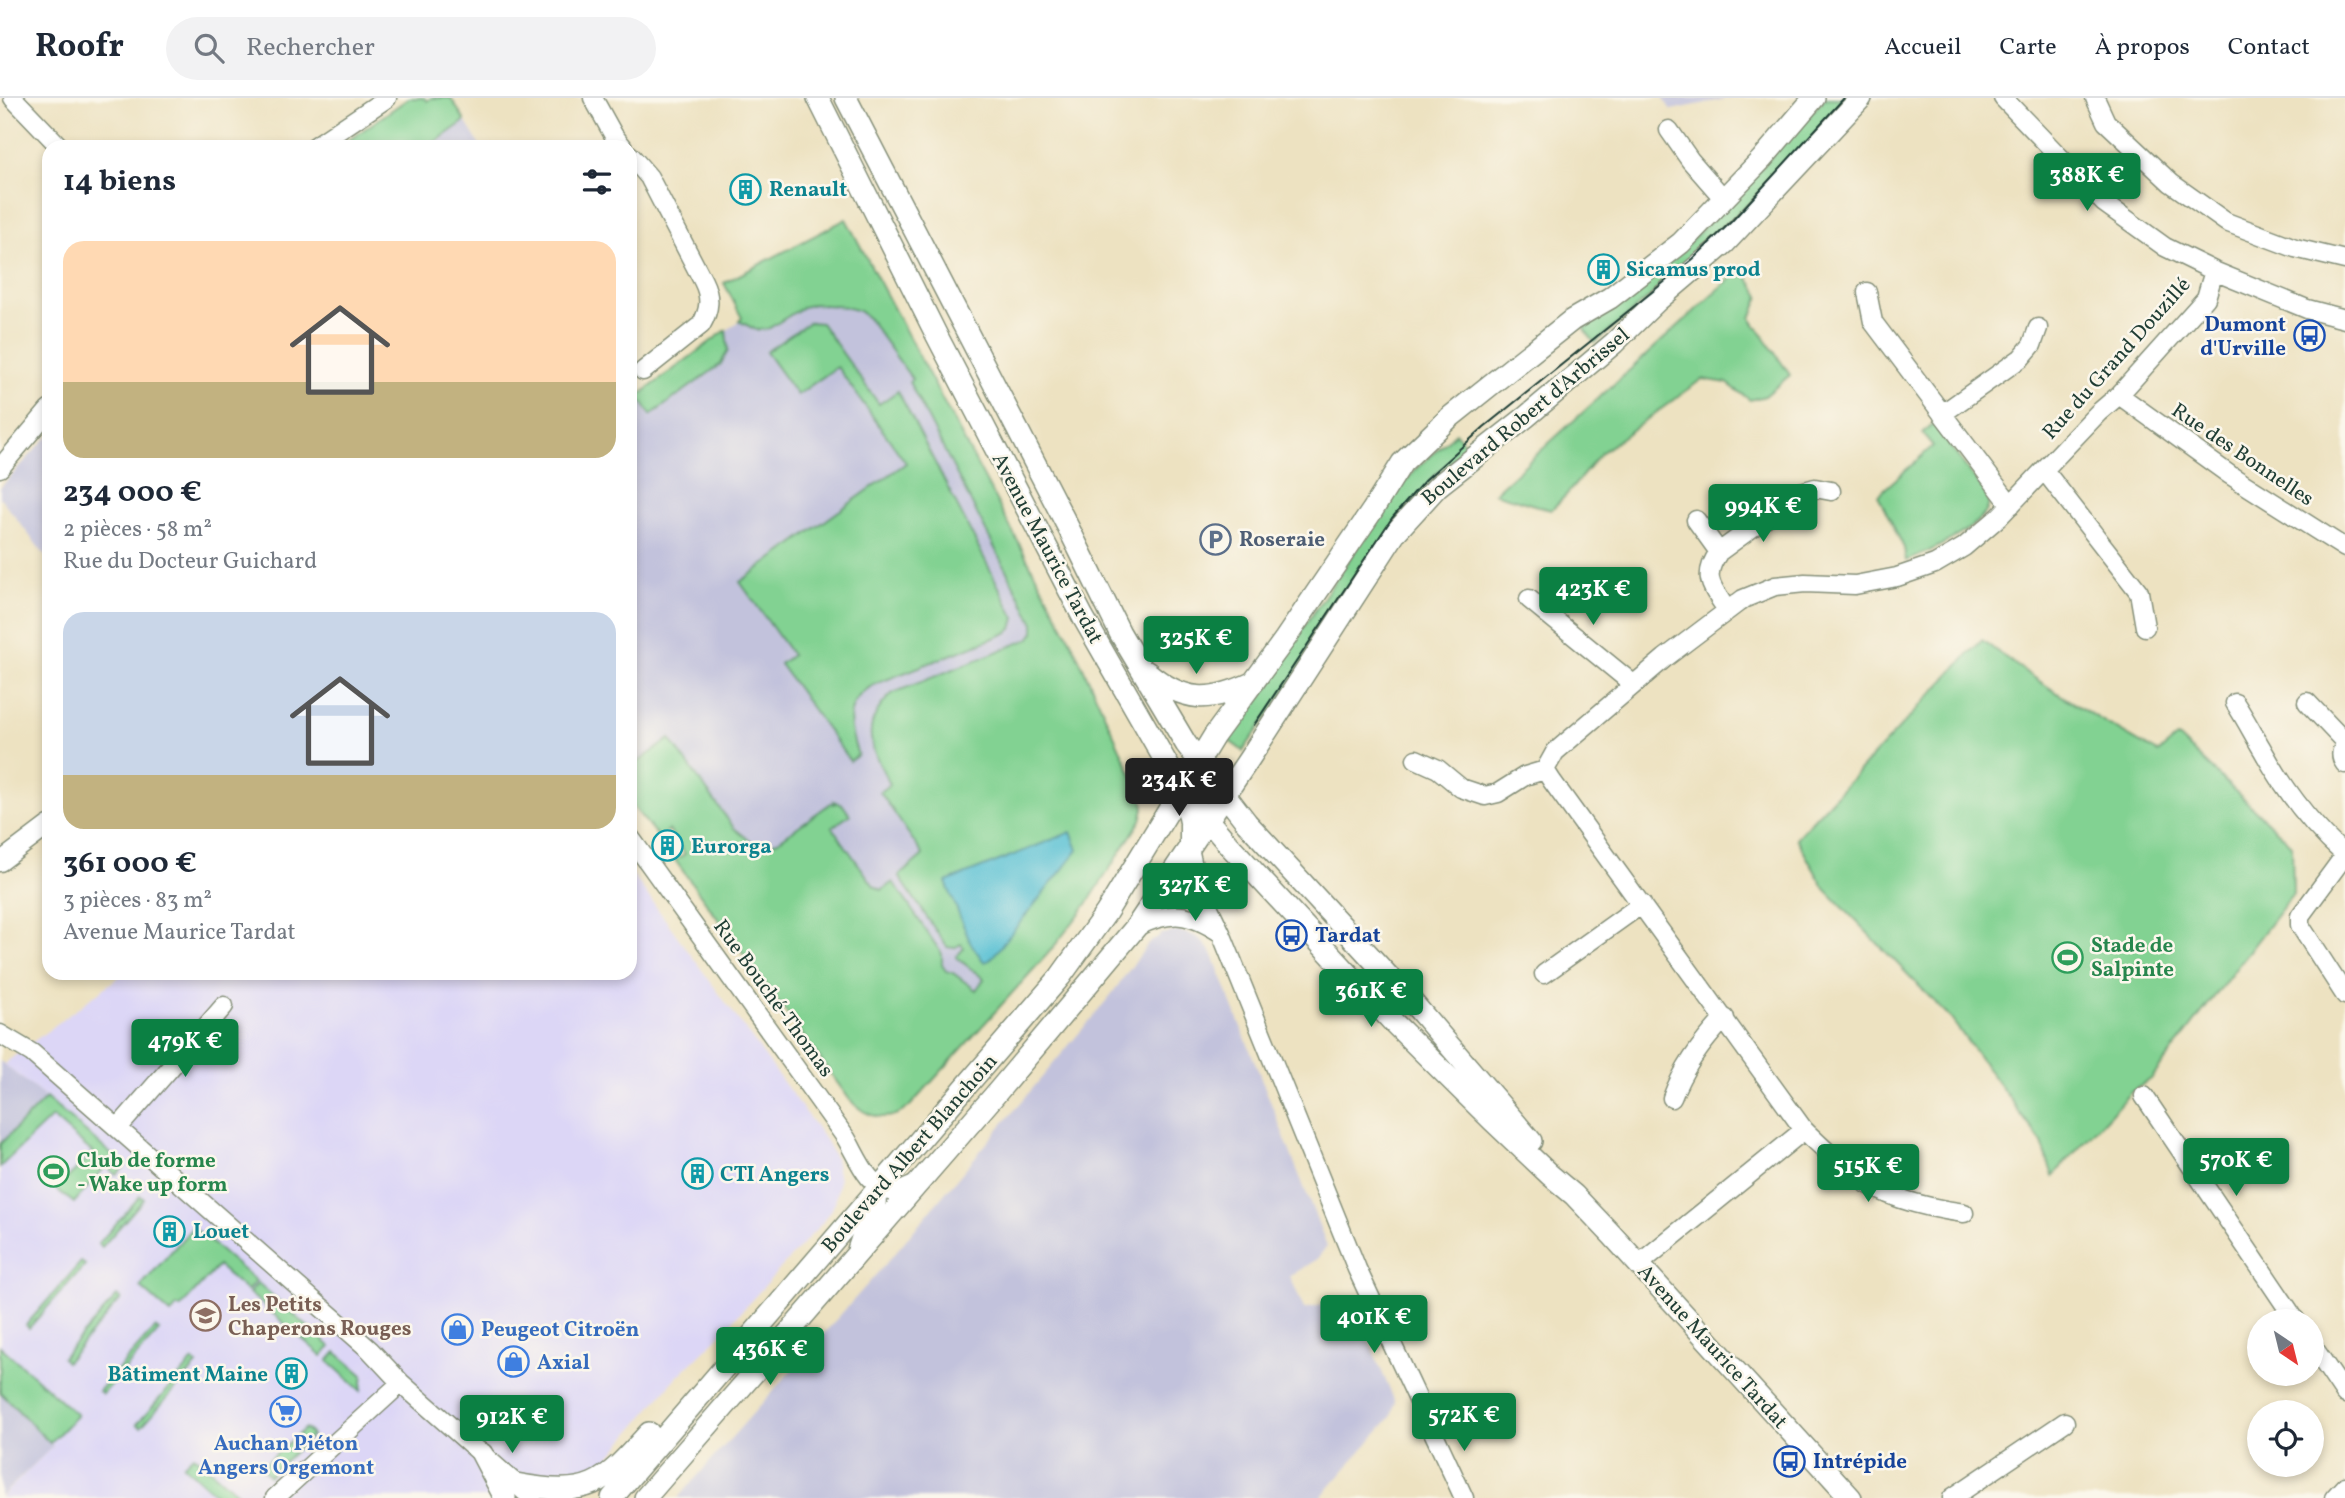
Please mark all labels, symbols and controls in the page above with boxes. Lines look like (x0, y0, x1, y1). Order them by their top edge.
search box (166, 17, 656, 80)
text: Roofr (35, 25, 124, 71)
icon: search (190, 29, 228, 67)
text: Rechercher (246, 30, 375, 66)
text: Accueil (1884, 31, 1961, 65)
text: Carte (1999, 31, 2057, 65)
text: À propos (2095, 31, 2190, 65)
text: Contact (2228, 31, 2310, 65)
pin: 388K € (2030, 153, 2144, 213)
text: 388K € (2049, 160, 2125, 192)
text: 14 biens (63, 161, 176, 203)
icon: filters (578, 163, 616, 201)
building icon: Renault (729, 172, 763, 206)
place label: Renault (769, 176, 847, 205)
building icon: Sicamus prod (1586, 252, 1620, 286)
place label: Sicamus prod (1626, 256, 1761, 285)
street label: Rue du Grand Douzillé (2036, 272, 2198, 446)
icon: home (277, 287, 403, 413)
place label: Dumont d'Urville (2200, 311, 2286, 364)
bus stop icon: Dumont d'Urville (2292, 319, 2326, 353)
street label: Boulevard Robert d'Arbrissel (1416, 321, 1636, 513)
street label: Rue des Bonnelles (2165, 397, 2319, 514)
street label: Avenue Maurice Tardat (984, 448, 1109, 649)
text: 234 000 € (63, 472, 202, 514)
pin: 994K € (1706, 484, 1820, 544)
text: 994K € (1724, 491, 1802, 523)
text: 2 pièces · 58 m² (63, 514, 212, 546)
parking icon: Roseraie (1199, 522, 1233, 556)
place label: Roseraie (1239, 526, 1325, 555)
text: Rue du Docteur Guichard (63, 546, 317, 578)
pin: 423K € (1536, 568, 1650, 627)
text: 423K € (1555, 574, 1631, 606)
pin: 325K € (1139, 616, 1253, 676)
text: 325K € (1160, 623, 1232, 655)
icon: home (277, 658, 403, 784)
pin: 234K € (1122, 758, 1236, 818)
text: 234K € (1141, 765, 1217, 797)
building icon: Eurorga (651, 829, 685, 863)
place label: Eurorga (691, 833, 772, 862)
text: 361 000 € (63, 843, 197, 885)
pin: 327K € (1138, 864, 1252, 923)
text: 327K € (1159, 870, 1231, 902)
text: 3 pièces · 83 m² (63, 885, 212, 917)
street label: Rue Bouché-Thomas (706, 914, 840, 1084)
text: Avenue Maurice Tardat (63, 917, 296, 949)
bus stop icon: Tardat (1275, 918, 1309, 952)
place label: Tardat (1315, 922, 1381, 951)
place label: Stade de Salpinte (2091, 932, 2174, 985)
sports icon: Stade de Salpinte (2051, 940, 2085, 974)
pin: 361K € (1314, 970, 1428, 1029)
text: 361K € (1335, 976, 1407, 1008)
pin: 479K € (128, 1020, 242, 1079)
text: 479K € (147, 1026, 223, 1058)
street label: Boulevard Albert Blanchoin (815, 1048, 1005, 1260)
pin: 570K € (2179, 1138, 2293, 1198)
pin: 515K € (1811, 1144, 1925, 1204)
text: 570K € (2199, 1145, 2273, 1177)
place label: Club de forme - Wake up form (77, 1147, 228, 1200)
text: 515K € (1833, 1151, 1903, 1183)
sports icon: Club de forme - Wake up form (37, 1155, 71, 1189)
building icon: CTI Angers (680, 1157, 714, 1191)
place label: CTI Angers (720, 1161, 829, 1190)
building icon: Louet (153, 1214, 187, 1248)
place label: Louet (193, 1218, 249, 1247)
street label: Avenue Maurice Tardat (1630, 1258, 1794, 1436)
place label: Les Petits Chaperons Rouges (228, 1291, 411, 1344)
pin: 401K € (1317, 1296, 1431, 1355)
school or university icon: Les Petits Chaperons Rouges (188, 1299, 222, 1333)
text: 401K € (1336, 1302, 1412, 1334)
north arrow (2247, 1309, 2324, 1386)
map controls (2247, 1309, 2324, 1477)
shop icon: Peugeot Citroën (441, 1312, 475, 1346)
place label: Peugeot Citroën (481, 1316, 639, 1345)
pin: 436K € (713, 1328, 827, 1387)
text: 436K € (732, 1334, 808, 1366)
shop icon: Axial (497, 1345, 531, 1379)
place label: Axial (537, 1349, 590, 1378)
building icon: Bâtiment Maine (274, 1357, 308, 1391)
place label: Bâtiment Maine (108, 1361, 268, 1390)
supermarket icon: Auchan Piéton Angers Orgemont (269, 1394, 303, 1428)
pin: 572K € (1407, 1394, 1521, 1453)
pin: 912K € (455, 1396, 569, 1455)
text: 572K € (1428, 1400, 1500, 1432)
button: locate (2247, 1400, 2324, 1477)
text: 912K € (476, 1402, 548, 1434)
place label: Auchan Piéton Angers Orgemont (198, 1430, 374, 1483)
bus stop icon: Intrépide (1773, 1444, 1807, 1478)
place label: Intrépide (1813, 1448, 1907, 1477)

